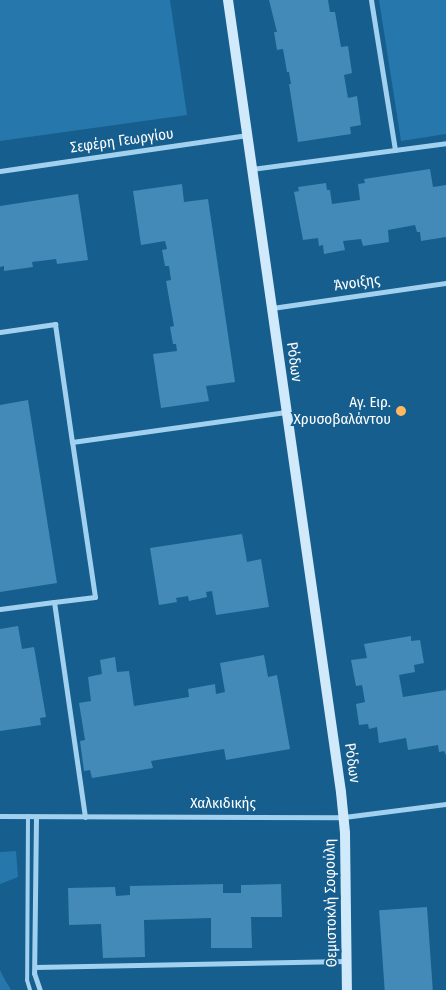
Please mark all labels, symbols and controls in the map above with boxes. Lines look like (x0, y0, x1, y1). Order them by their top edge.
street label: Σεφέρη Γεωργίου (69, 125, 175, 157)
street label: Άνοιξης (333, 271, 381, 295)
street label: Ρόδων (282, 341, 306, 383)
place label: Αγ. Ειρ. Χρυσοβαλάντου (294, 393, 391, 428)
marker: Αγ. Ειρ. Χρυσοβαλάντου (395, 405, 407, 417)
street label: Ρόδων (340, 742, 364, 784)
street label: Χαλκιδικής (190, 795, 256, 813)
street label: Θεμιστοκλή Σοφούλη (321, 838, 341, 968)

